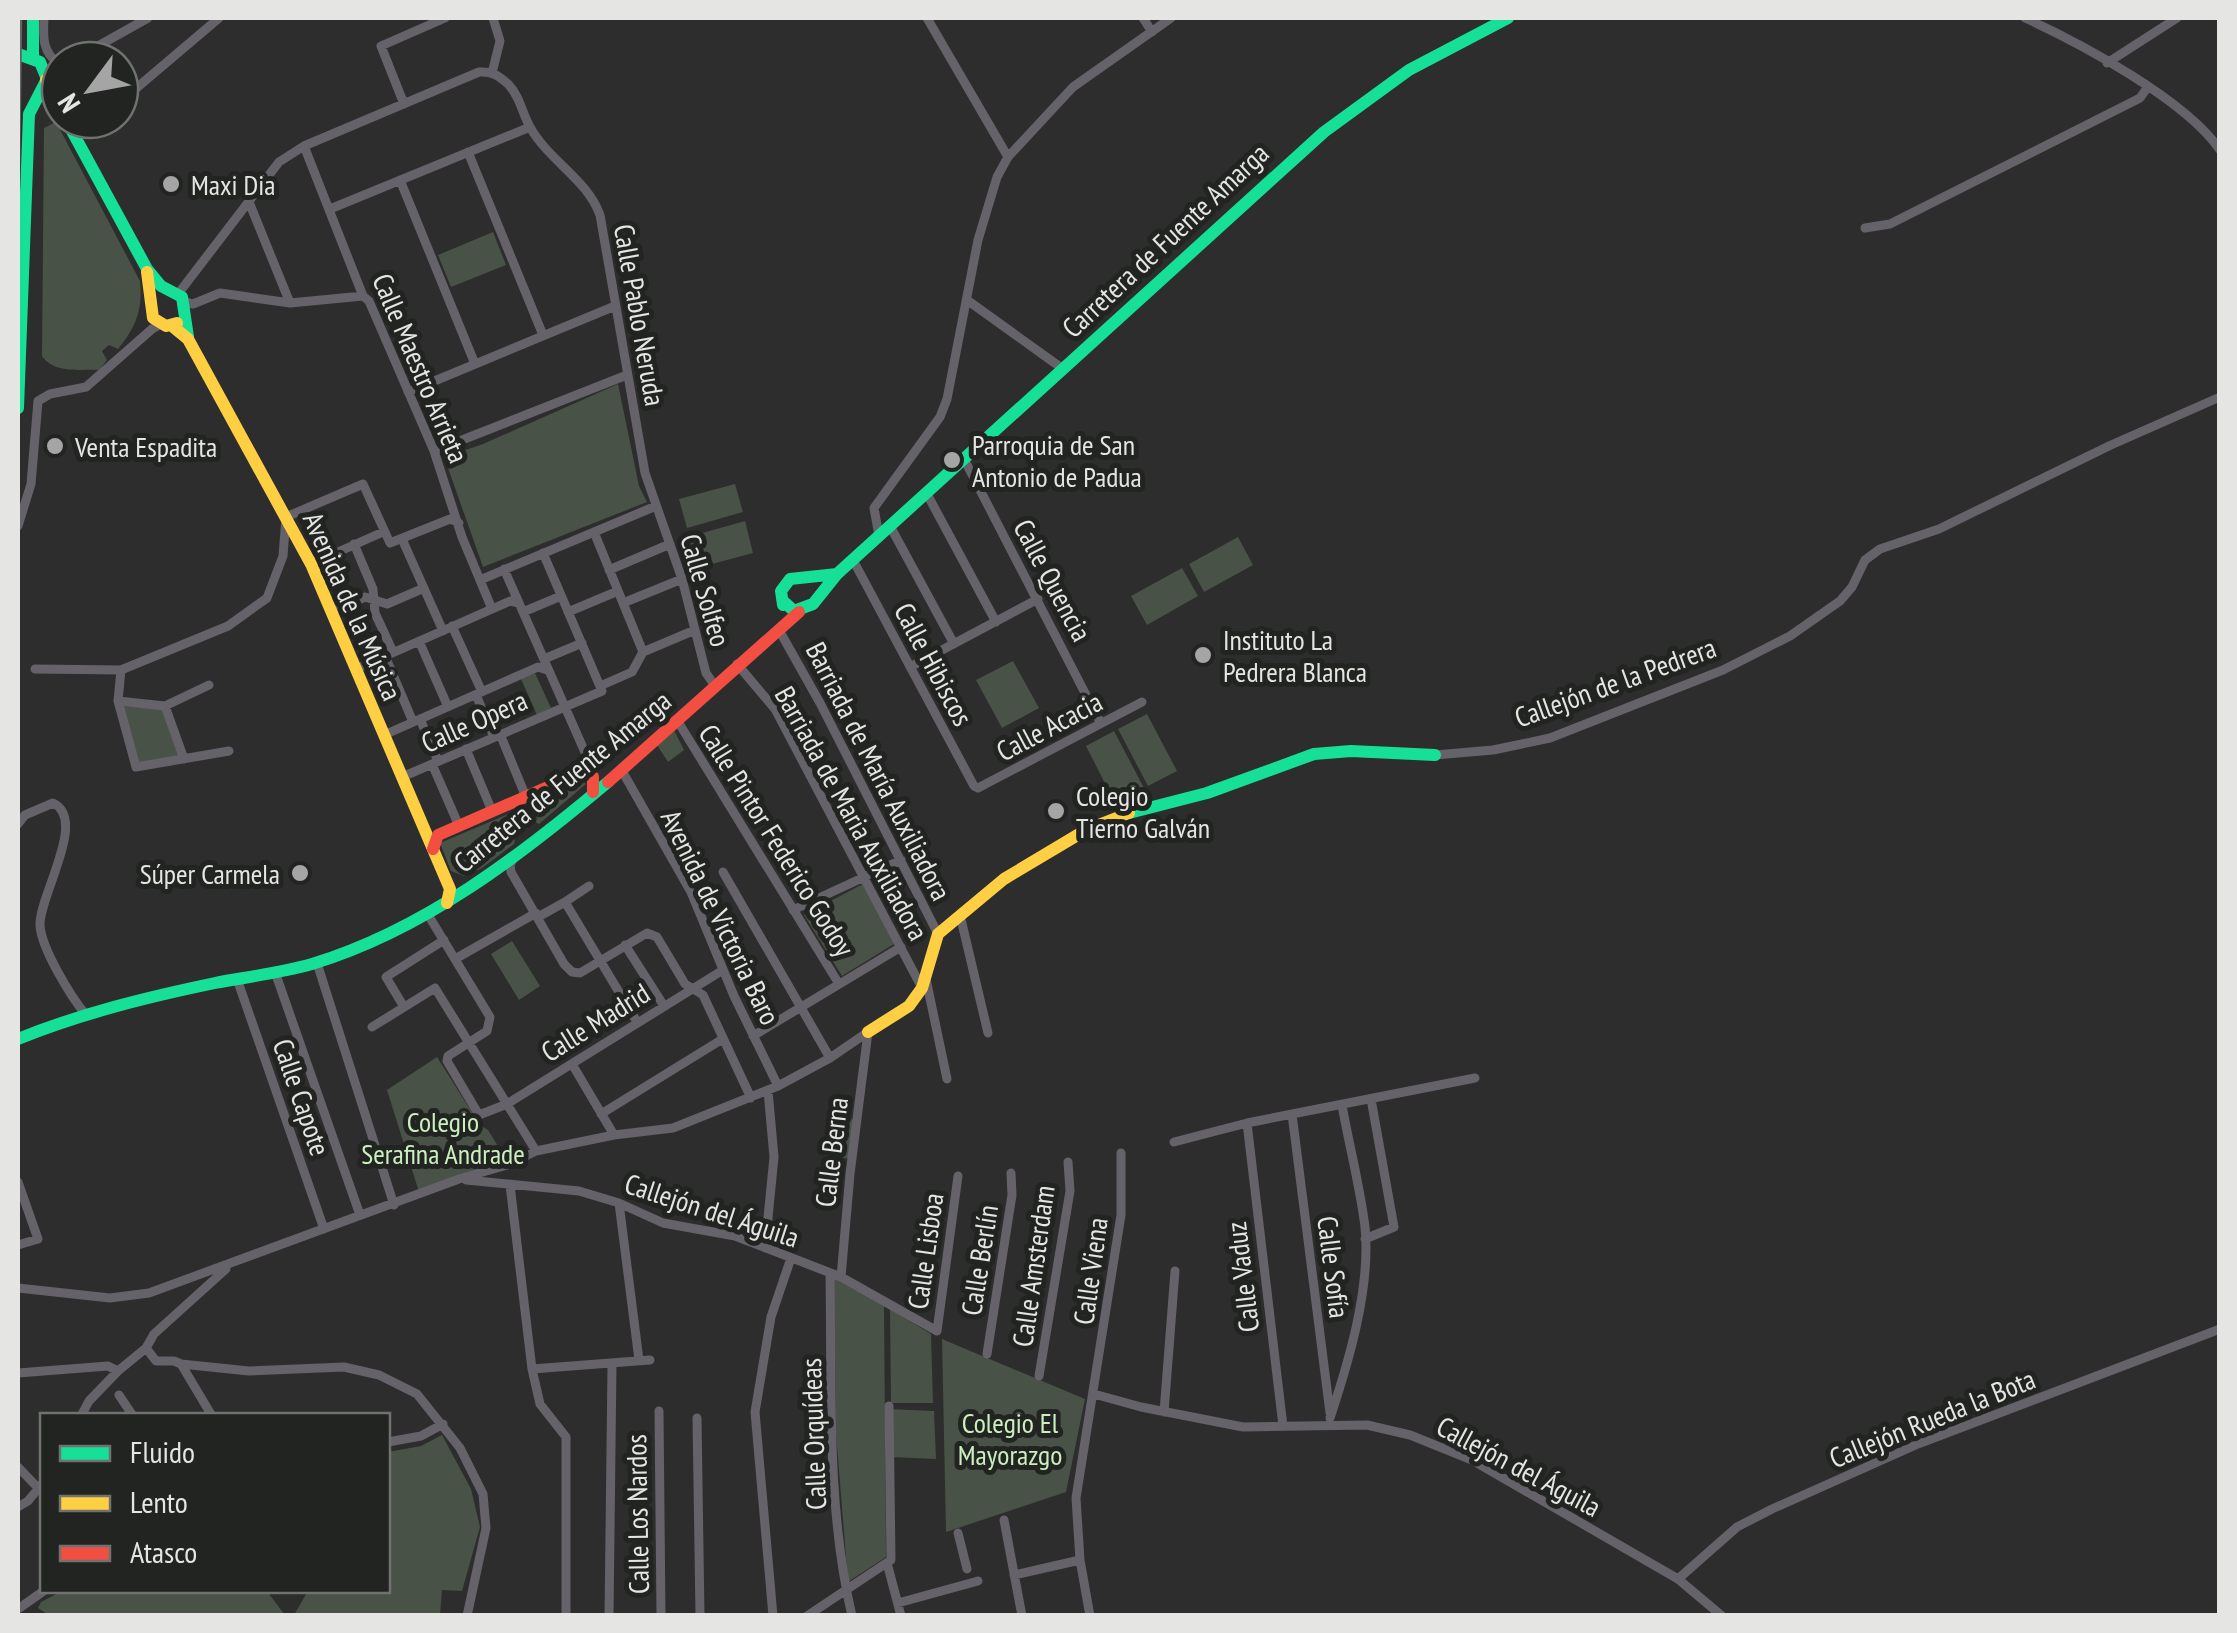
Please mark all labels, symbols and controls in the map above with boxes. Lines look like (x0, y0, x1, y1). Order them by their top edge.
north arrow (40, 40, 140, 140)
text: N (49, 87, 88, 120)
street label: Carretera de Fuente Amarga (1054, 135, 1276, 345)
place label: Maxi Dia (191, 166, 276, 203)
marker: Maxi Dia (160, 173, 182, 195)
street label: Calle Pablo Neruda (606, 221, 674, 409)
street label: Calle Maestro Arrieta (364, 268, 478, 468)
place label: Parroquia de San Antonio de Padua (972, 426, 1142, 495)
place label: Venta Espadita (74, 428, 217, 465)
marker: Venta Espadita (44, 435, 66, 457)
marker: Parroquia de San Antonio de Padua (941, 449, 963, 471)
street label: Avenida de la Música (295, 506, 411, 706)
street label: Calle Quencia (1005, 513, 1101, 647)
street label: Calle Solfeo (672, 530, 740, 650)
street label: Calle Hibiscos (886, 596, 982, 732)
place label: Instituto La Pedrera Blanca (1223, 621, 1367, 690)
street label: Callejón de la Pedrera (1509, 628, 1721, 736)
street label: Barriada de María Auxiliadora (798, 636, 960, 906)
marker: Instituto La Pedrera Blanca (1192, 644, 1214, 666)
street label: Barriada de Maria Auxiliadora (767, 679, 937, 947)
street label: Calle Opera (415, 681, 533, 761)
street label: Carretera de Fuente Amarga (446, 682, 678, 880)
street label: Calle Acacia (990, 683, 1108, 769)
street label: Calle Pintor Federico Godoy (691, 717, 864, 963)
place label: Colegio Tierno Galván (1076, 777, 1210, 846)
marker: Colegio Tierno Galván (1045, 800, 1067, 822)
street label: Avenida de Victoria Baro (653, 803, 789, 1031)
place label: Súper Carmela (140, 855, 280, 892)
marker: Súper Carmela (289, 862, 311, 884)
street label: Calle Madrid (534, 974, 656, 1070)
street label: Calle Capote (265, 1034, 339, 1160)
street label: Calle Berna (806, 1095, 856, 1209)
park label: Colegio Serafina Andrade (361, 1103, 525, 1172)
street label: Callejón del Águila (620, 1164, 804, 1256)
street label: Calle Amsterdam (1003, 1183, 1063, 1349)
street label: Calle Lisboa (899, 1191, 951, 1311)
street label: Calle Berlín (952, 1202, 1006, 1318)
street label: Calle Sofía (1309, 1214, 1359, 1320)
street label: Calle Viena (1064, 1215, 1116, 1327)
street label: Calle Vaduz (1217, 1220, 1267, 1334)
street label: Calle Orquídeas (792, 1357, 834, 1511)
street label: Callejón Rueda la Bota (1824, 1360, 2040, 1476)
park label: Colegio El Mayorazgo (958, 1404, 1062, 1473)
street label: Callejón del Águila (1430, 1407, 1608, 1525)
legend (40, 1413, 390, 1593)
text: Fluido (130, 1432, 195, 1471)
street label: Calle Los Nardos (617, 1434, 657, 1594)
text: Lento (130, 1482, 188, 1521)
text: Atasco (130, 1532, 197, 1571)

